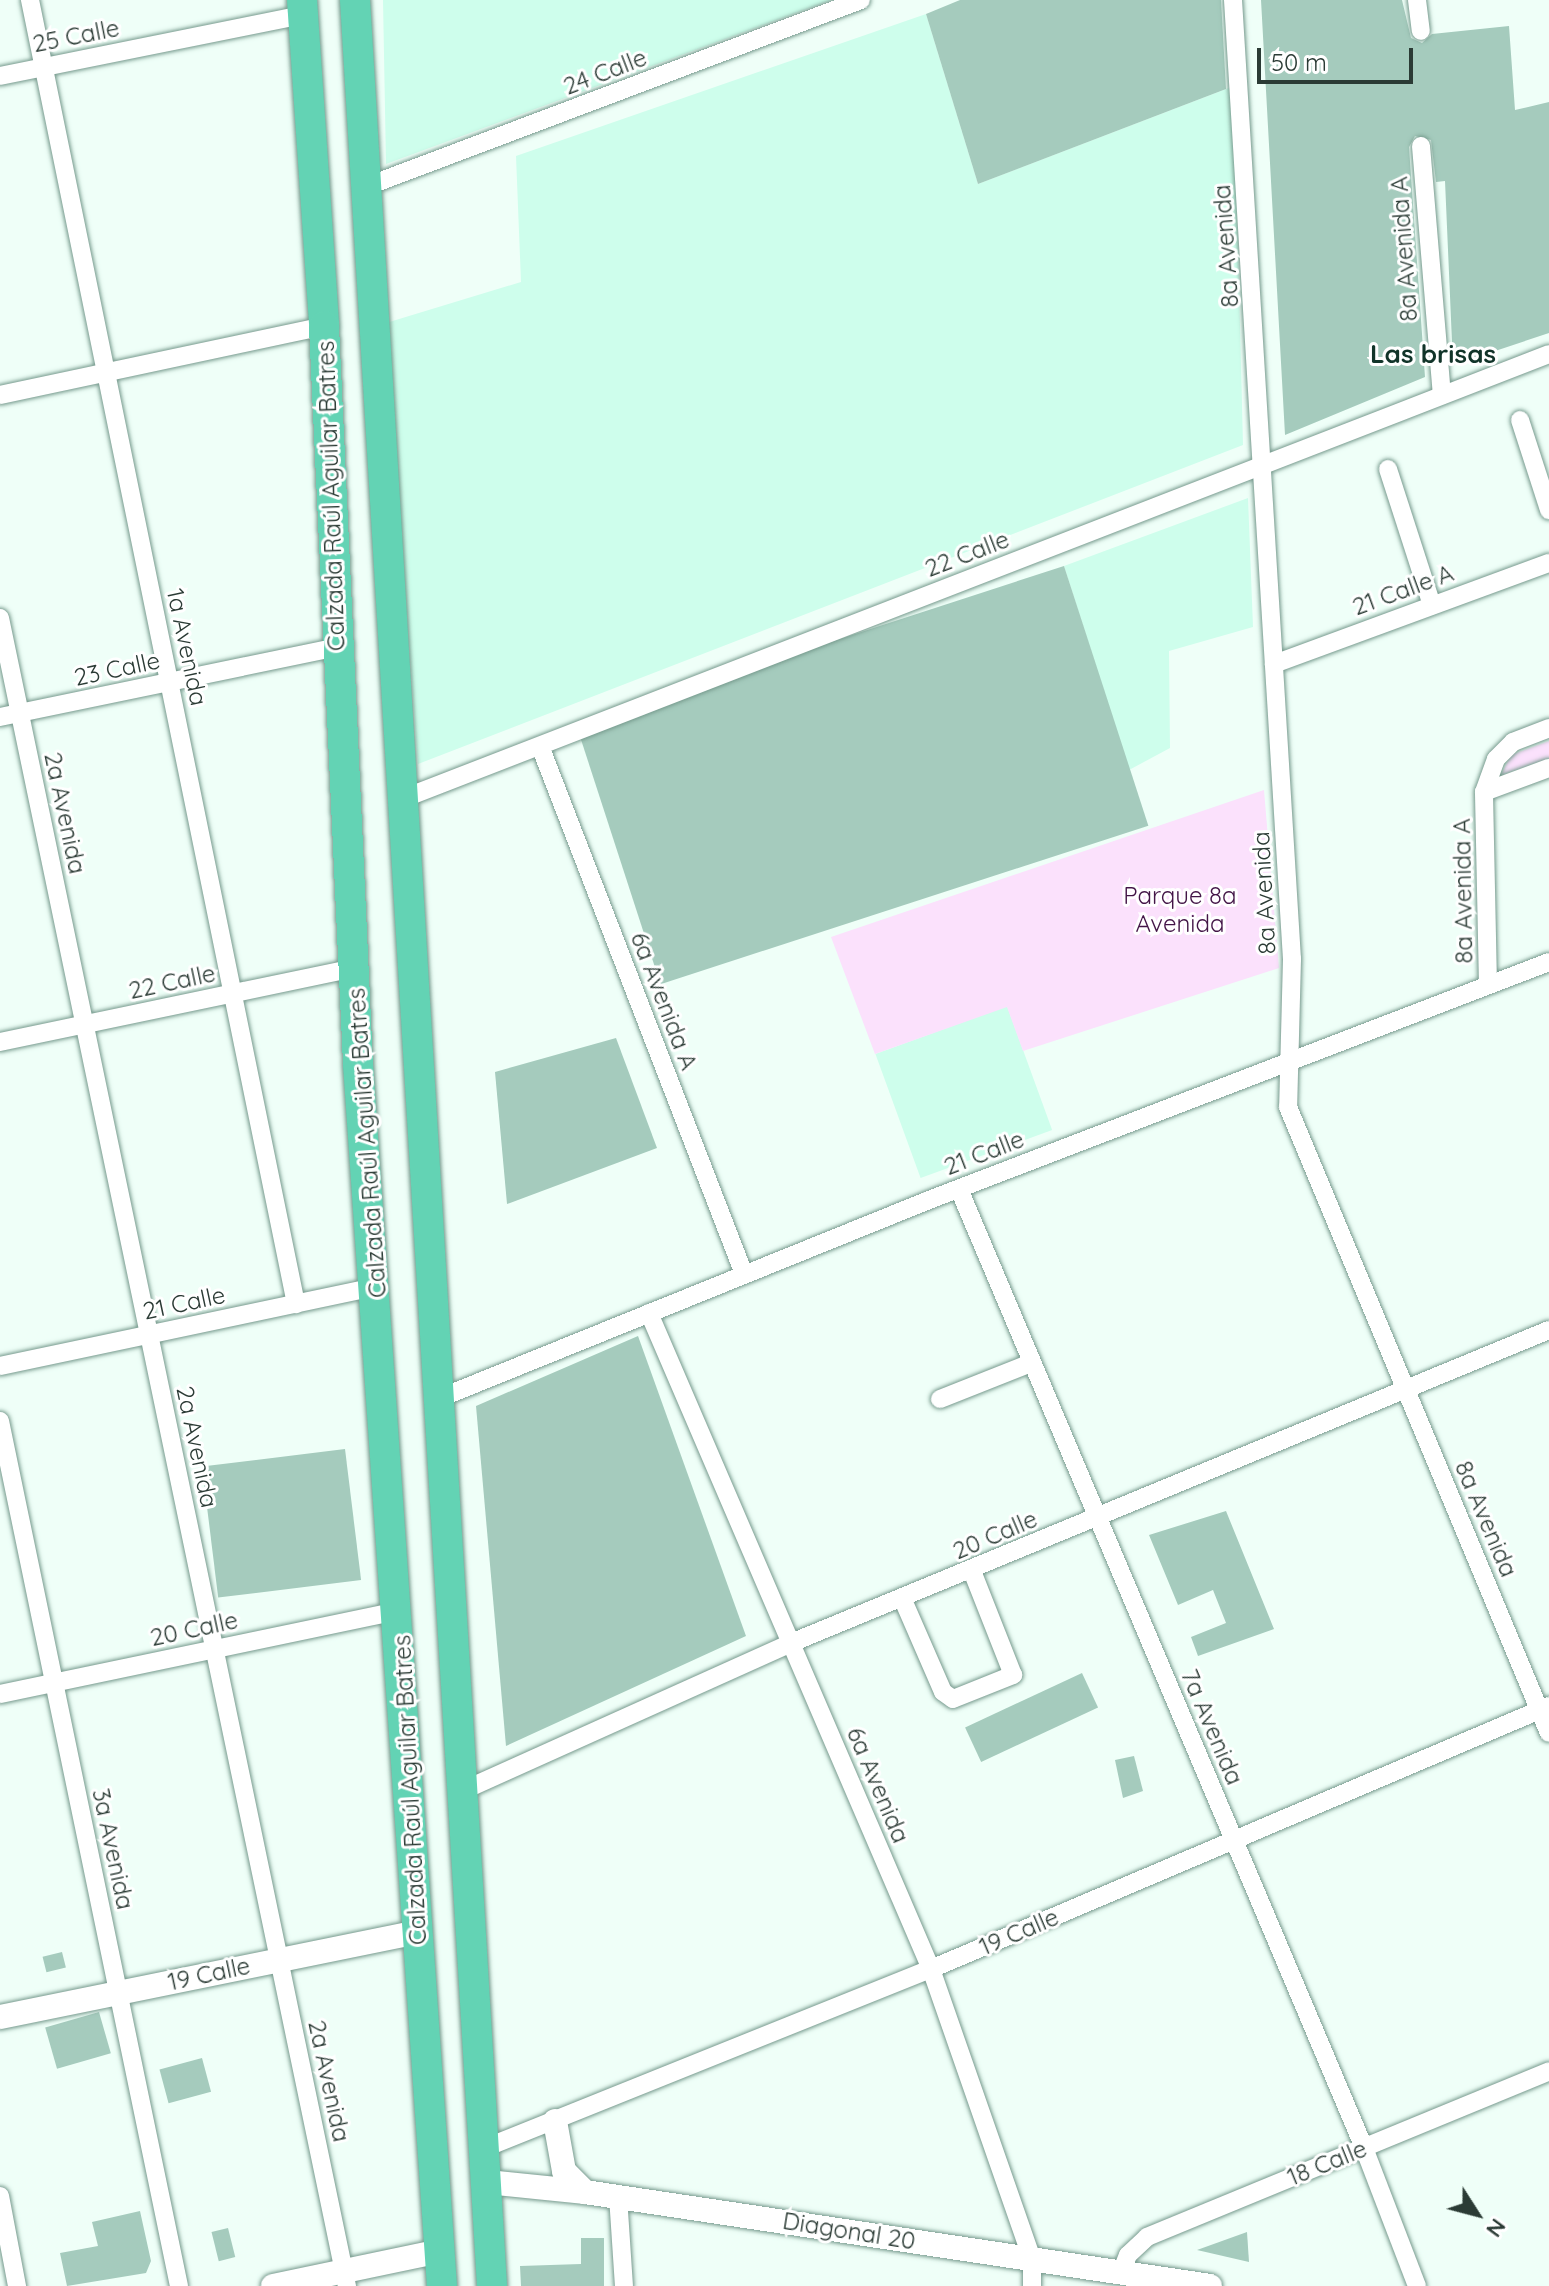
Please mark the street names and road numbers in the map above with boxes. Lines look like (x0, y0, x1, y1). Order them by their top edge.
street label: 25 Calle (30, 14, 122, 58)
street label: 24 Calle (559, 43, 651, 101)
street label: 8a Avenida A (1385, 176, 1423, 322)
street label: 8a Avenida (1207, 184, 1245, 308)
street label: Calzada Raúl Aguilar Batres (311, 340, 351, 652)
street label: 22 Calle (921, 525, 1013, 583)
street label: 21 Calle A (1349, 558, 1457, 622)
street label: 1a Avenida (161, 586, 213, 708)
street label: 23 Calle (71, 646, 163, 692)
street label: 2a Avenida (38, 750, 92, 876)
street label: 8a Avenida A (1447, 818, 1479, 964)
street label: 8a Avenida (1246, 831, 1282, 955)
street label: 6a Avenida A (625, 928, 703, 1074)
street label: 22 Calle (126, 959, 218, 1005)
street label: Calzada Raúl Aguilar Batres (342, 987, 392, 1299)
street label: 21 Calle (940, 1125, 1028, 1181)
street label: 21 Calle (140, 1280, 228, 1326)
street label: 2a Avenida (170, 1384, 224, 1510)
street label: 8a Avenida (1449, 1457, 1523, 1581)
street label: 20 Calle (949, 1504, 1041, 1566)
street label: 20 Calle (148, 1606, 240, 1652)
street label: Calzada Raúl Aguilar Batres (387, 1634, 433, 1946)
street label: 7a Avenida (1175, 1665, 1249, 1789)
street label: 6a Avenida (841, 1723, 915, 1847)
street label: 3a Avenida (86, 1786, 140, 1912)
street label: 19 Calle (975, 1902, 1063, 1962)
street label: 19 Calle (165, 1951, 253, 1997)
street label: 2a Avenida (302, 2018, 356, 2144)
street label: 18 Calle (1283, 2134, 1371, 2192)
street label: Diagonal 20 (781, 2206, 917, 2256)

